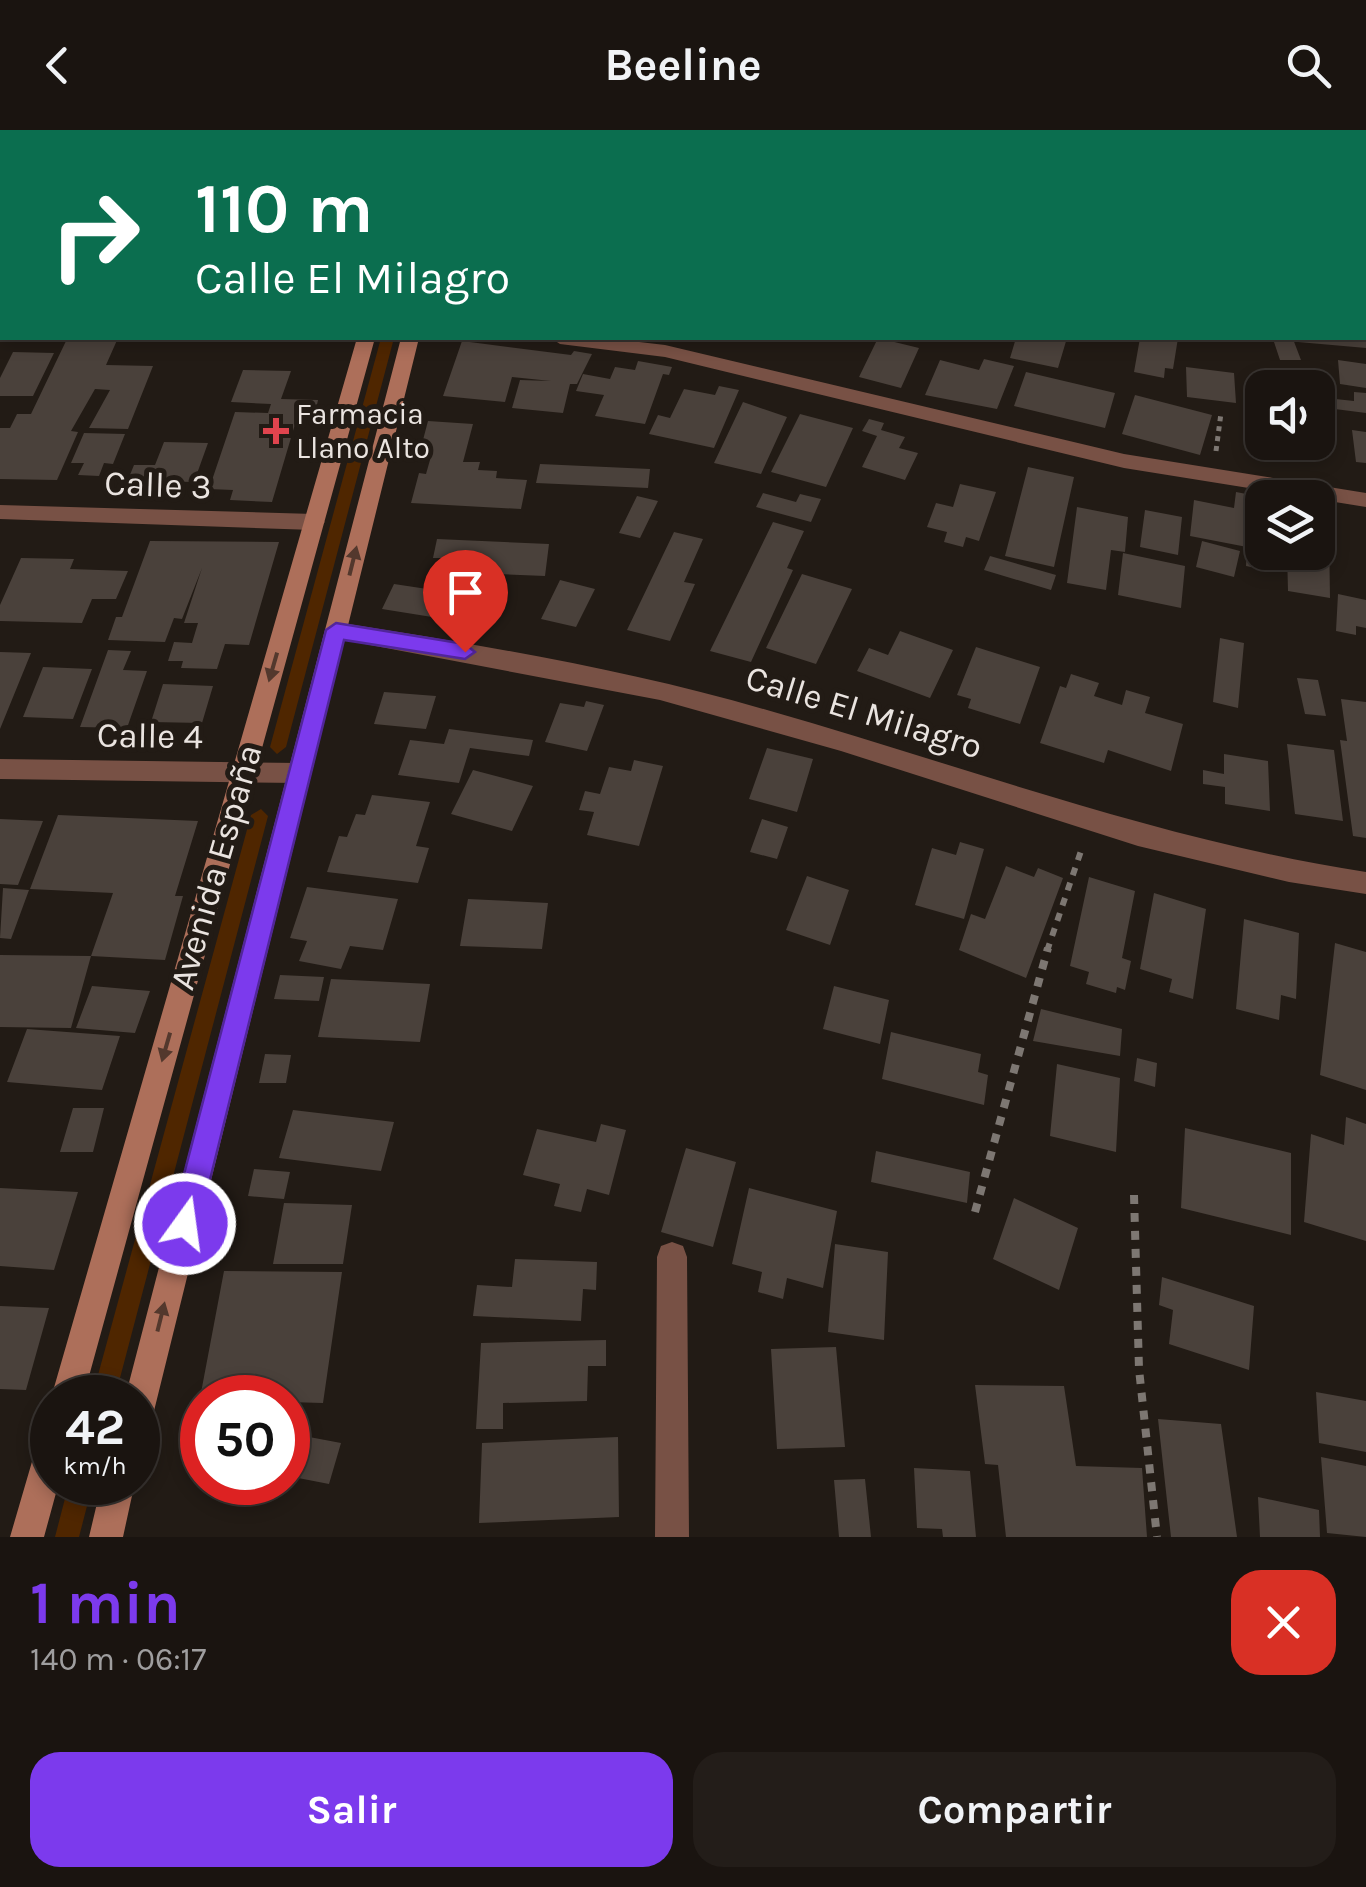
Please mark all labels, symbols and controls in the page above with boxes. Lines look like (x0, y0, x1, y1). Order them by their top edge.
icon: back (30, 38, 85, 93)
icon: search (1281, 38, 1336, 93)
text: Beeline (604, 39, 762, 91)
text: 110 m (195, 168, 373, 250)
icon: right (30, 170, 160, 300)
text: Calle El Milagro (195, 252, 510, 304)
map controls (1245, 370, 1335, 570)
button: sound (1245, 370, 1335, 460)
place label: Farmacia Llano Alto (296, 396, 430, 466)
marker: Farmacia Llano Alto (265, 420, 287, 442)
street label: Calle 3 (104, 463, 212, 507)
button: layers (1245, 480, 1335, 570)
one-way arrow (346, 545, 361, 576)
pin (423, 550, 508, 653)
icon: arrive (438, 565, 493, 620)
one-way arrow (264, 652, 280, 683)
street label: Calle El Milagro (741, 657, 987, 767)
street label: Calle 4 (97, 715, 203, 757)
street label: Avenida España (161, 740, 271, 994)
one-way arrow (157, 1032, 173, 1063)
position arrow (133, 1172, 237, 1276)
one-way arrow (154, 1301, 170, 1332)
speed limit sign: 50 (180, 1375, 310, 1505)
text: 42 (65, 1398, 125, 1457)
text: km/h (63, 1451, 127, 1480)
text: 1 min (30, 1568, 181, 1638)
button: close (1231, 1570, 1336, 1675)
text: 140 m · 06:17 (30, 1641, 206, 1678)
button: Salir (30, 1752, 673, 1867)
button: Compartir (693, 1752, 1336, 1867)

